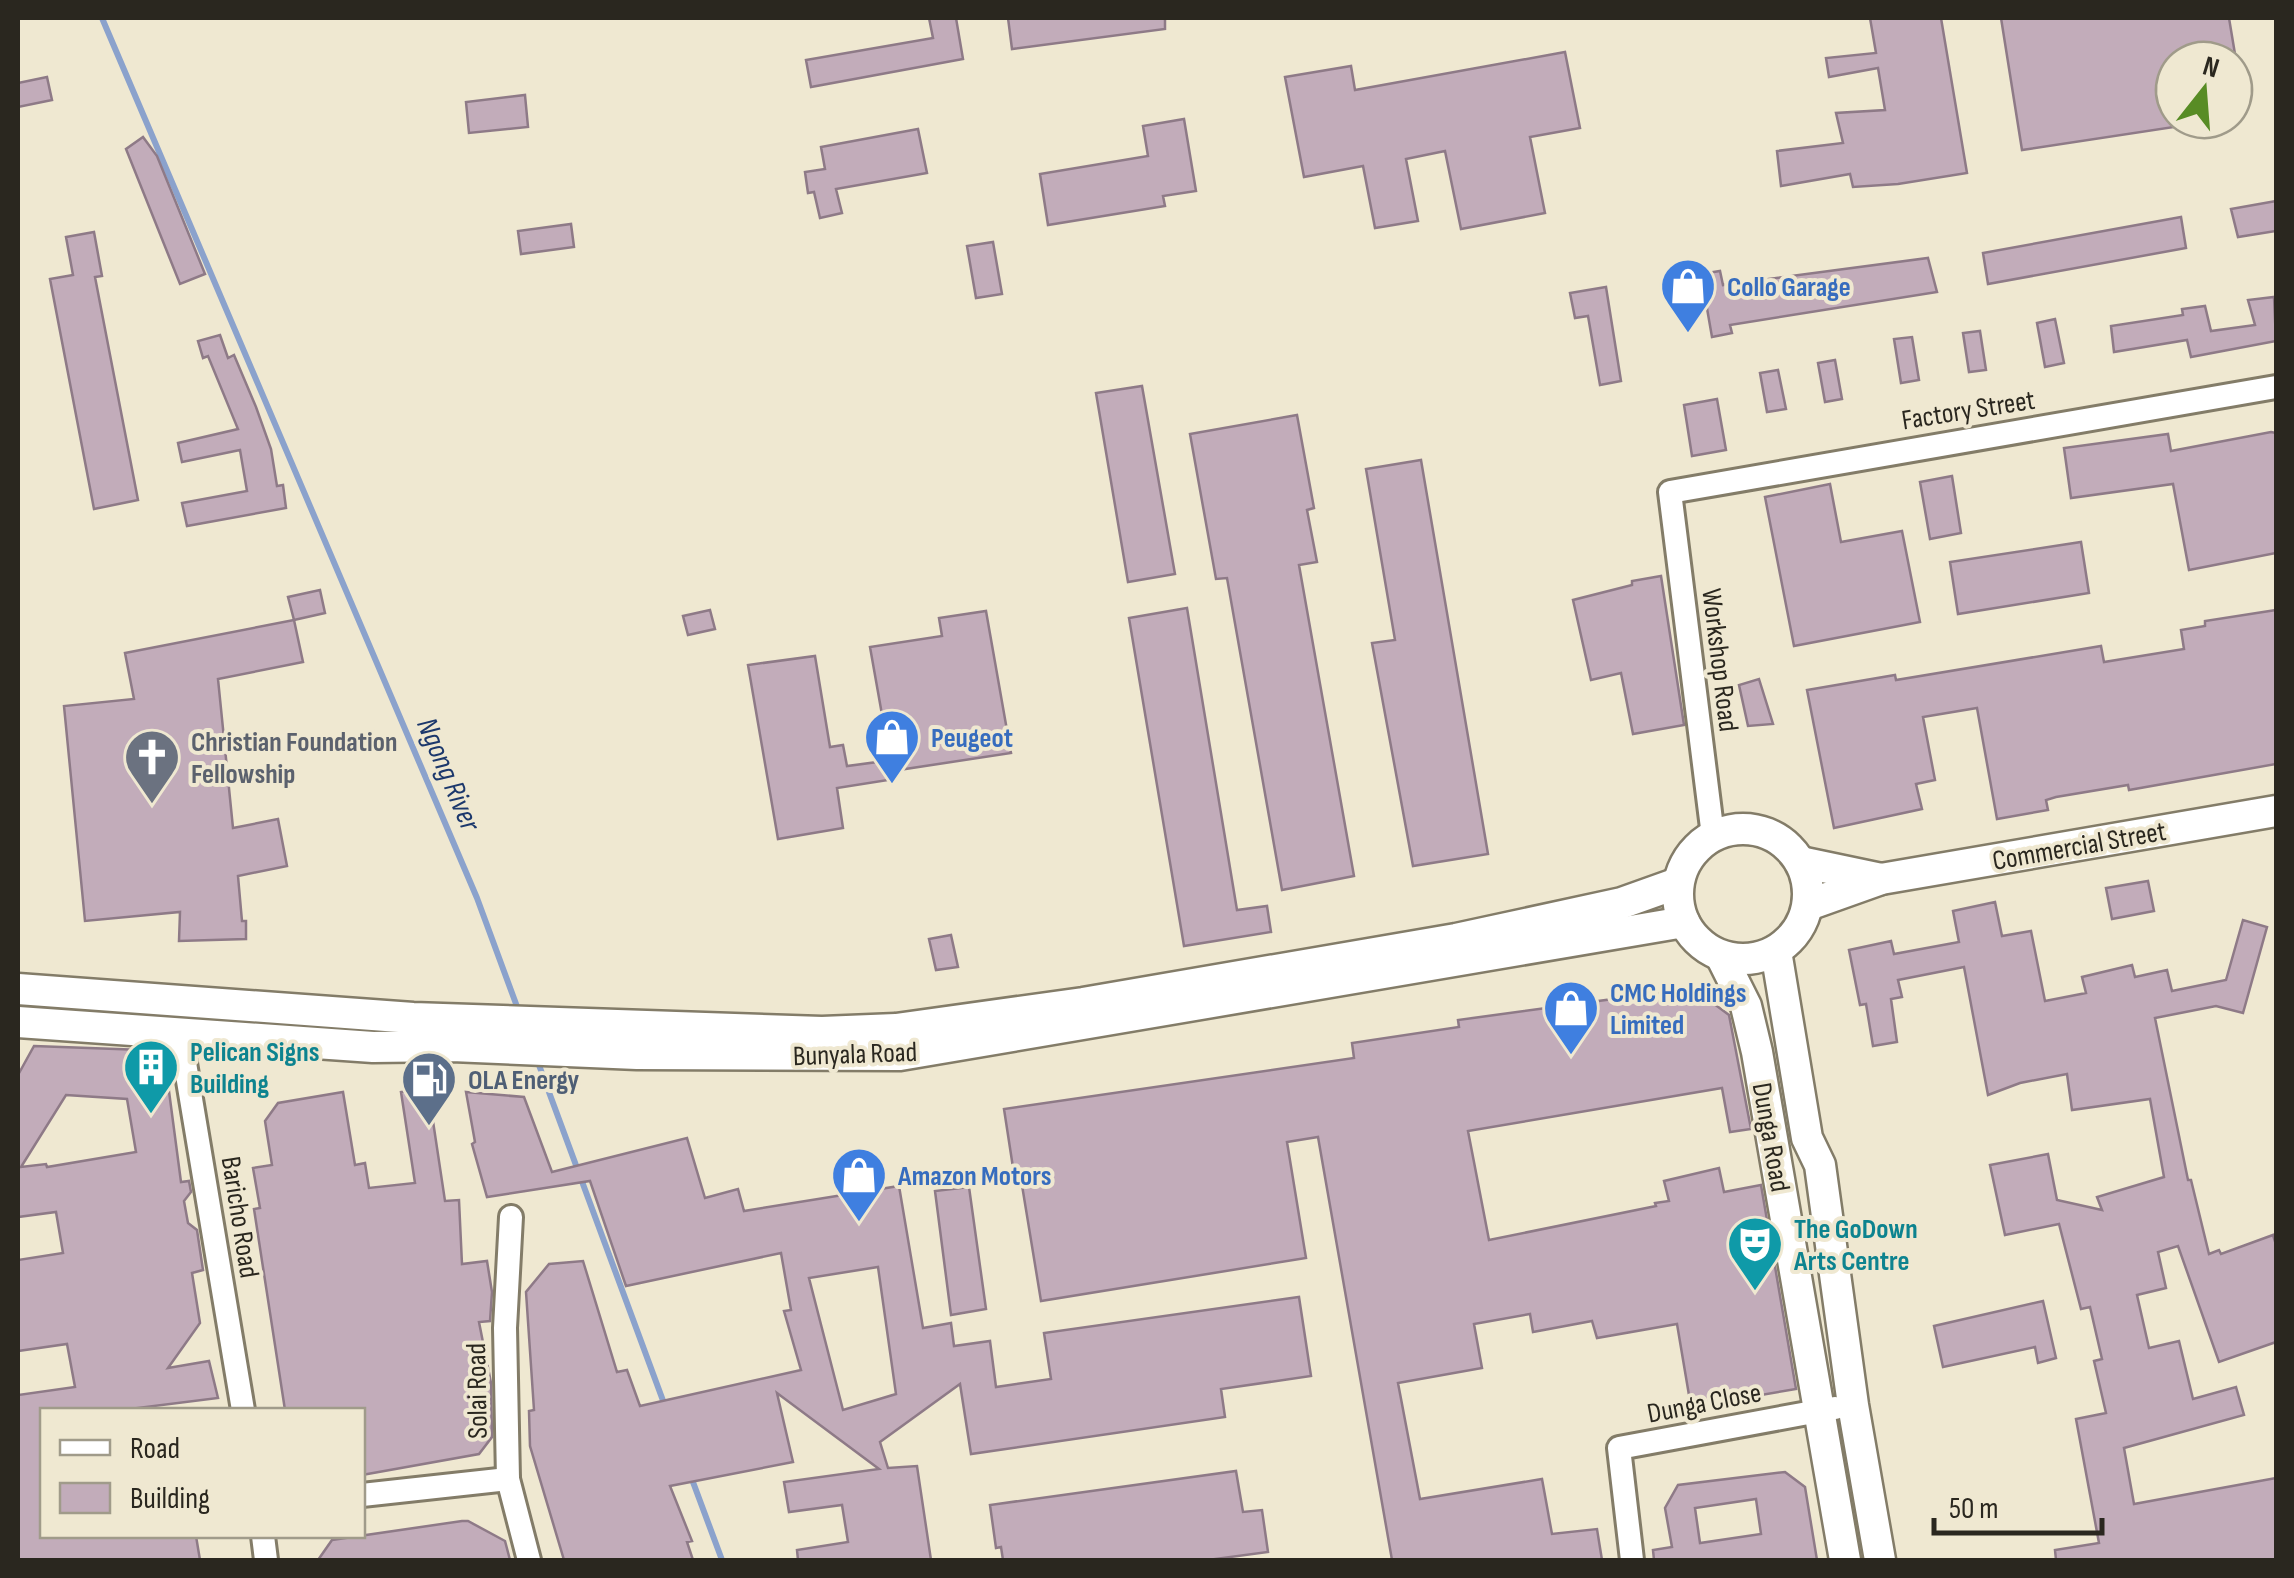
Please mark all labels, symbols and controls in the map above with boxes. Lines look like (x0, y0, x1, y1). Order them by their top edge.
north arrow (2154, 40, 2254, 140)
text: N (2199, 50, 2223, 85)
shop icon: Collo Garage (1658, 256, 1718, 335)
place label: Collo Garage (1727, 271, 1851, 304)
street label: Factory Street (1899, 384, 2037, 437)
street label: Workshop Road (1694, 587, 1745, 734)
shop icon: Peugeot (862, 707, 922, 786)
water label: Ngong River (408, 713, 489, 838)
place label: Peugeot (931, 722, 1013, 755)
place label: Christian Foundation Fellowship (191, 726, 397, 791)
church icon: Christian Foundation Fellowship (122, 727, 182, 806)
street label: Commercial Street (1990, 815, 2169, 878)
place label: CMC Holdings Limited (1610, 977, 1747, 1042)
shop icon: CMC Holdings Limited (1541, 978, 1601, 1057)
place label: Pelican Signs Building (190, 1036, 320, 1101)
street label: Bunyala Road (792, 1036, 918, 1073)
building icon: Pelican Signs Building (121, 1037, 181, 1116)
fuel station icon: OLA Energy (399, 1049, 459, 1128)
place label: OLA Energy (468, 1064, 580, 1097)
street label: Dunga Road (1745, 1080, 1796, 1194)
shop icon: Amazon Motors (829, 1145, 889, 1224)
street label: Baricho Road (214, 1154, 265, 1280)
place label: Amazon Motors (897, 1160, 1051, 1193)
place label: The GoDown Arts Centre (1793, 1213, 1918, 1278)
theatre icon: The GoDown Arts Centre (1725, 1214, 1785, 1293)
street label: Solai Road (460, 1343, 495, 1439)
street label: Dunga Close (1645, 1376, 1764, 1431)
legend (40, 1408, 365, 1538)
text: Road (130, 1431, 180, 1467)
scale bar (1934, 1473, 2102, 1535)
text: Building (130, 1481, 210, 1517)
text: 50 m (1949, 1491, 1998, 1527)

